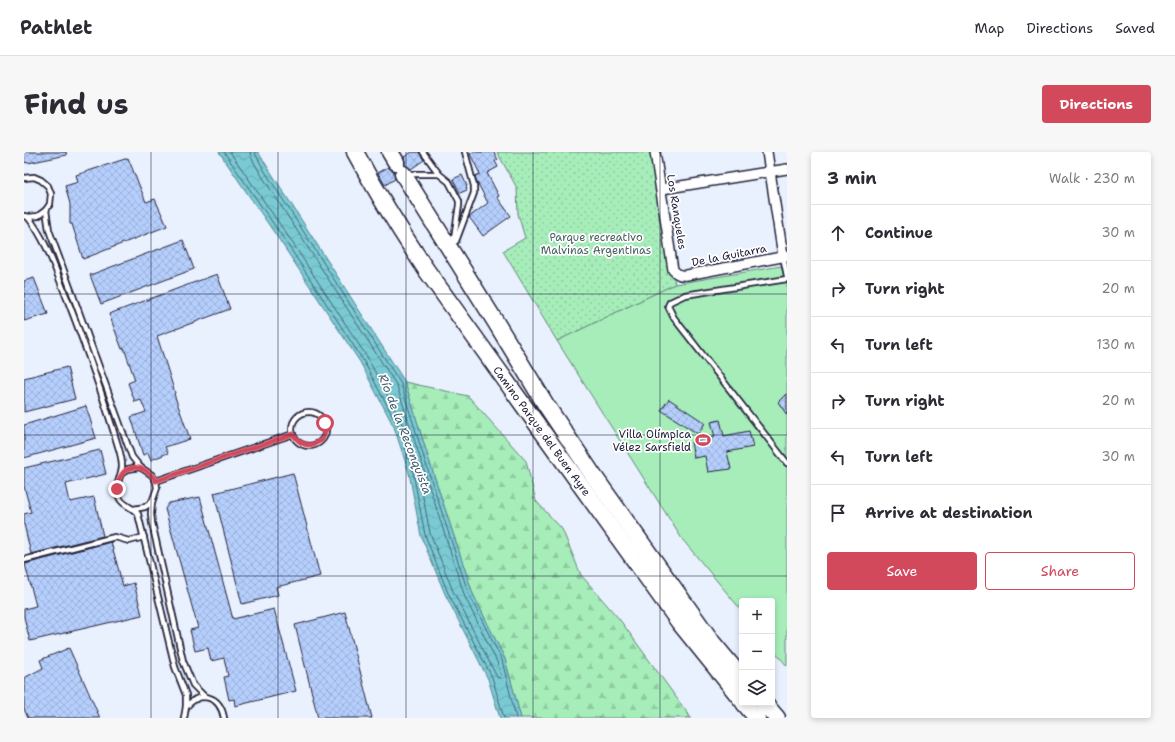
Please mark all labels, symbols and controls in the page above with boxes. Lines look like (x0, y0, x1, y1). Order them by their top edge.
text: Pathlet (20, 15, 92, 40)
text: Map (975, 19, 1005, 37)
text: Directions (1027, 19, 1093, 37)
text: Saved (1115, 19, 1155, 37)
text: Find us (24, 85, 129, 123)
button: Directions (1042, 85, 1151, 123)
text: 3 min (827, 167, 877, 189)
text: Walk · 230 m (1049, 170, 1135, 187)
street label: Los Ranqueles (663, 173, 690, 251)
icon: ahead (827, 222, 849, 244)
text: Continue (865, 223, 933, 243)
text: 30 m (1101, 224, 1135, 241)
park label: Parque recreativo Malvinas Argentinas (541, 230, 651, 258)
street label: De la Guitarra (690, 241, 768, 270)
icon: right (827, 278, 849, 300)
text: Turn right (865, 279, 945, 299)
text: 20 m (1102, 280, 1135, 297)
icon: left (827, 334, 849, 356)
text: Turn left (865, 335, 933, 355)
text: 130 m (1097, 336, 1135, 353)
street label: Camino Parque del Buen Ayre (489, 363, 594, 499)
water label: Río de la Reconquista (375, 371, 435, 497)
icon: right (827, 390, 849, 412)
text: Turn right (865, 391, 945, 411)
text: 20 m (1102, 392, 1135, 409)
route start (316, 414, 334, 432)
place label: Villa Olímpica Vélez Sarsfield (612, 427, 691, 455)
sports icon: Villa Olímpica Vélez Sarsfield (694, 431, 712, 449)
icon: left (827, 446, 849, 468)
text: Turn left (865, 447, 933, 467)
text: 30 m (1101, 448, 1135, 465)
route end (108, 480, 126, 498)
icon: arrive (827, 502, 849, 524)
text: Arrive at destination (865, 503, 1033, 523)
button: Save (827, 552, 977, 590)
button: Share (985, 552, 1135, 590)
map controls (739, 598, 775, 706)
button: + (739, 598, 775, 634)
button: − (739, 634, 775, 670)
button: layers (739, 670, 775, 706)

